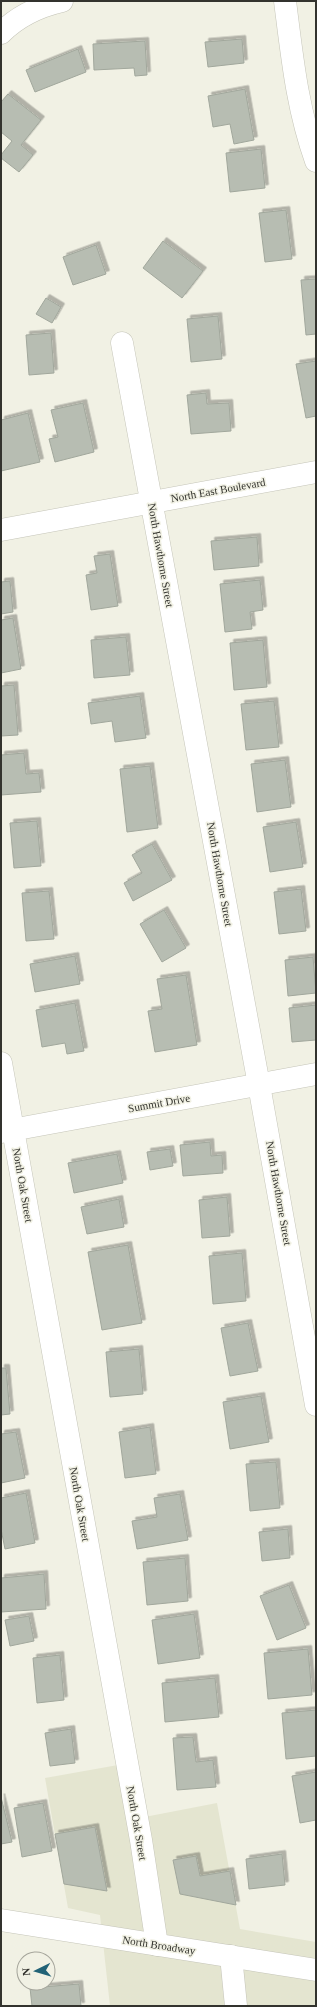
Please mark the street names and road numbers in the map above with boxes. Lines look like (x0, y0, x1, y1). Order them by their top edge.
street label: North East Boulevard (170, 476, 267, 504)
street label: North Hawthorne Street (146, 502, 176, 608)
street label: North Hawthorne Street (205, 821, 235, 927)
street label: Summit Drive (127, 1092, 191, 1114)
street label: North Hawthorne Street (264, 1140, 294, 1246)
street label: North Oak Street (11, 1147, 35, 1223)
street label: North Oak Street (68, 1466, 92, 1542)
street label: North Oak Street (125, 1785, 149, 1861)
street label: North Broadway (122, 1933, 197, 1957)

